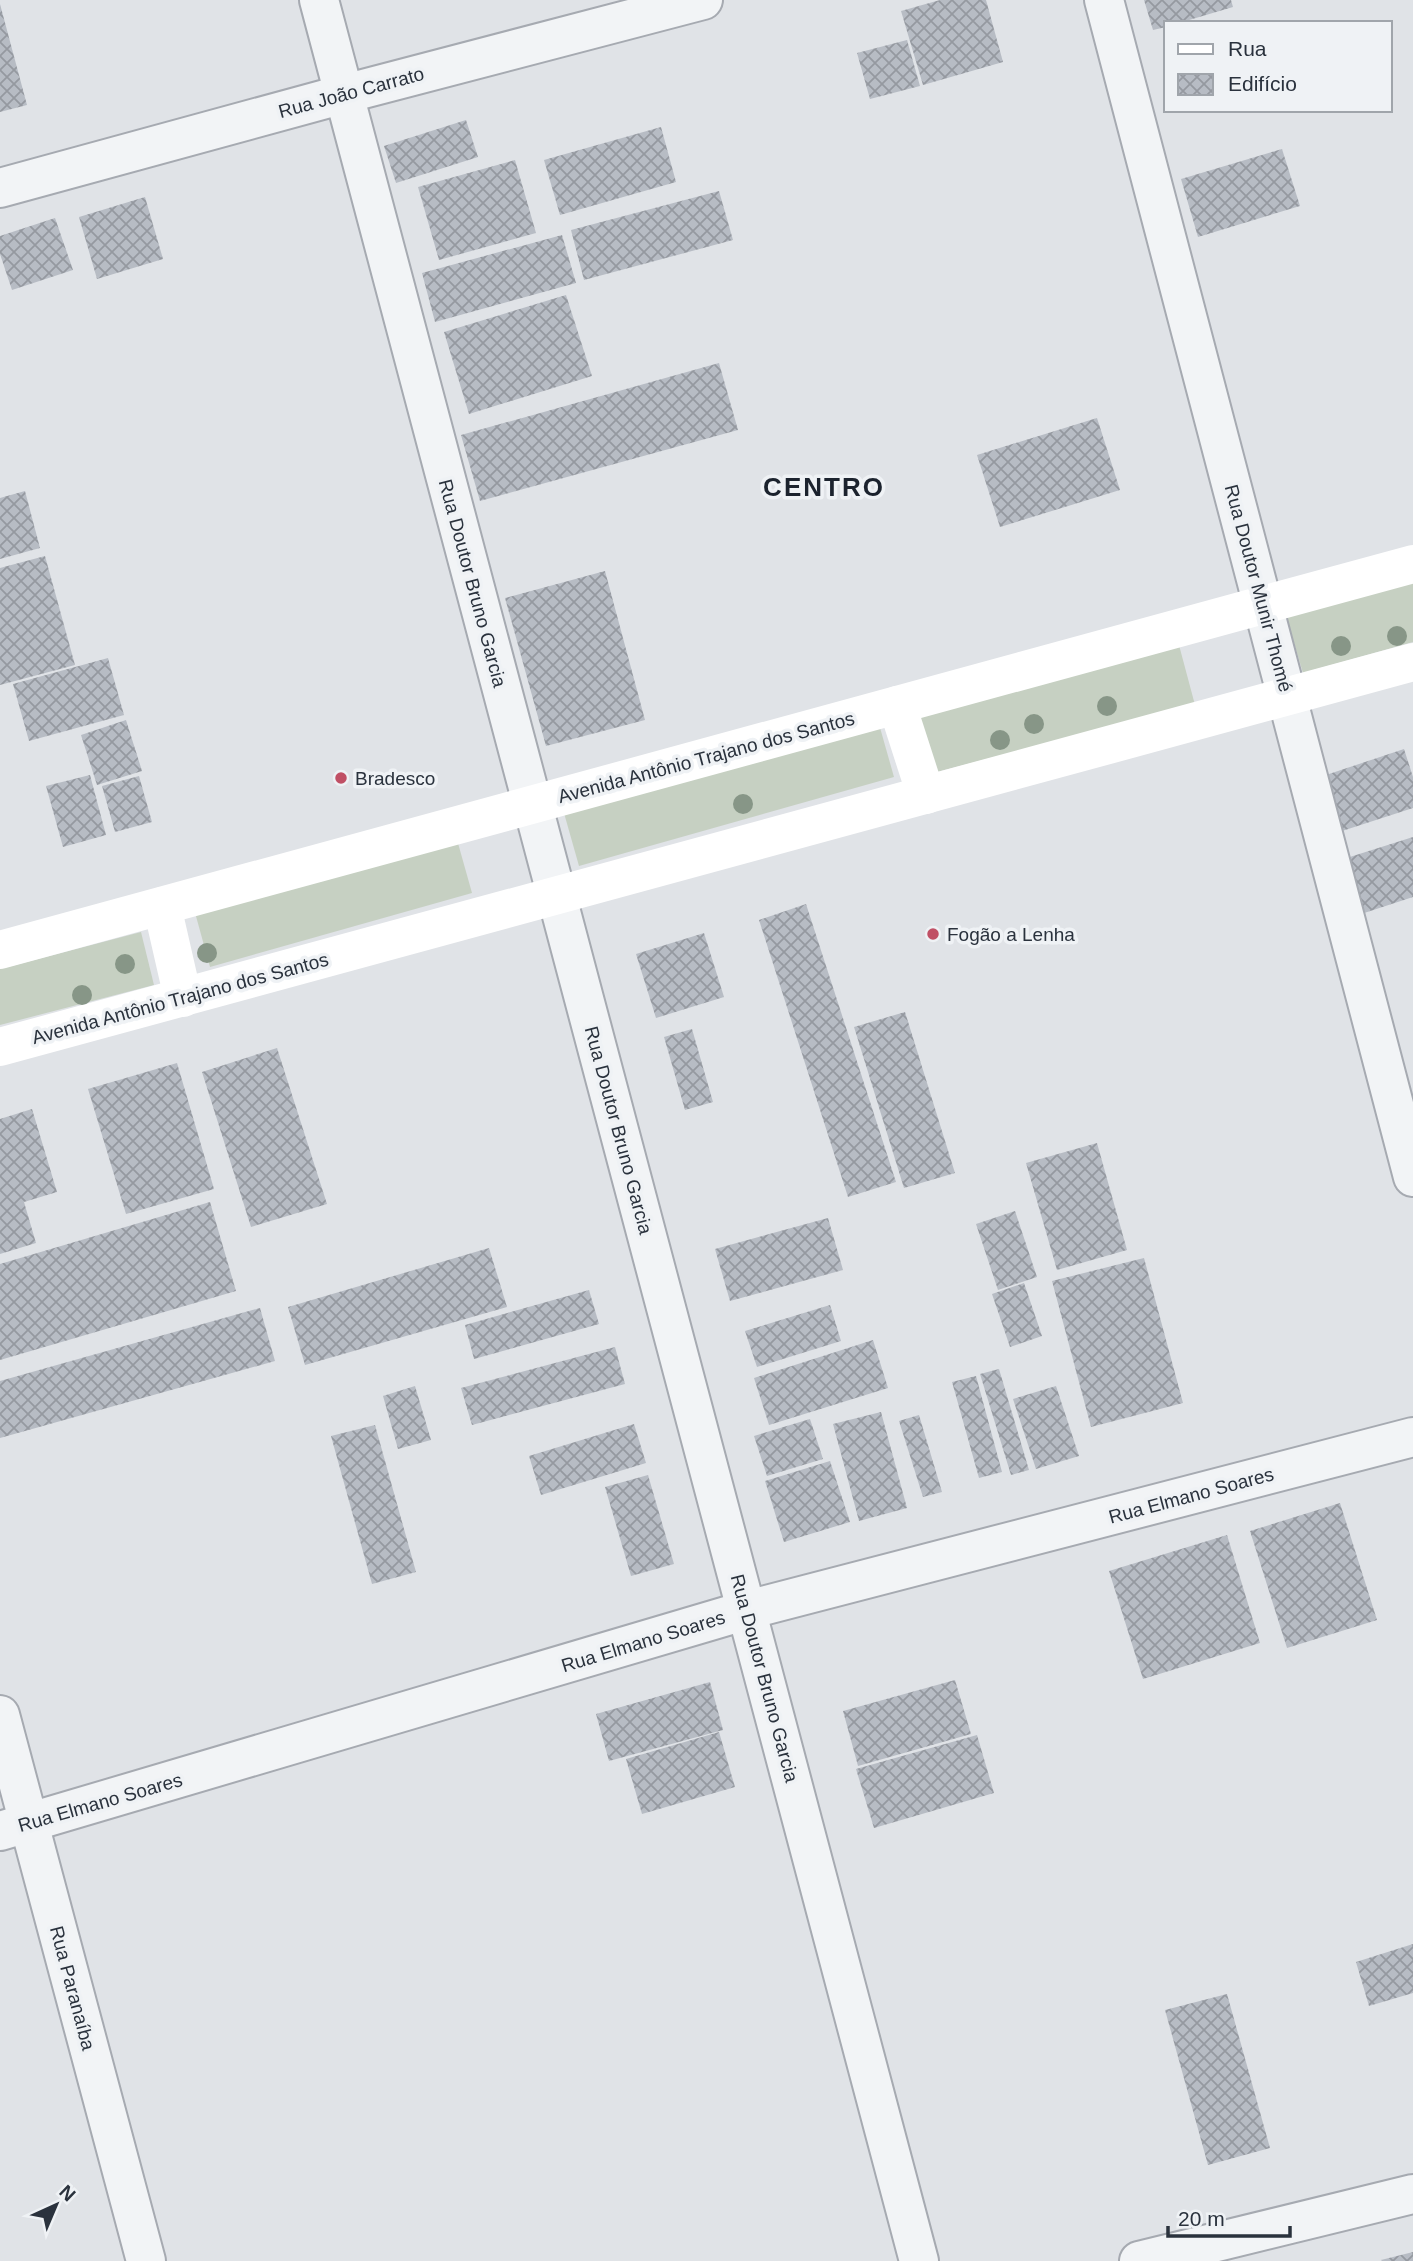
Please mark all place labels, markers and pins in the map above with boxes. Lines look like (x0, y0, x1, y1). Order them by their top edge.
place label: Bradesco (355, 768, 435, 789)
marker: Bradesco (333, 770, 349, 786)
place label: Fogão a Lenha (947, 924, 1075, 945)
marker: Fogão a Lenha (925, 926, 941, 942)

